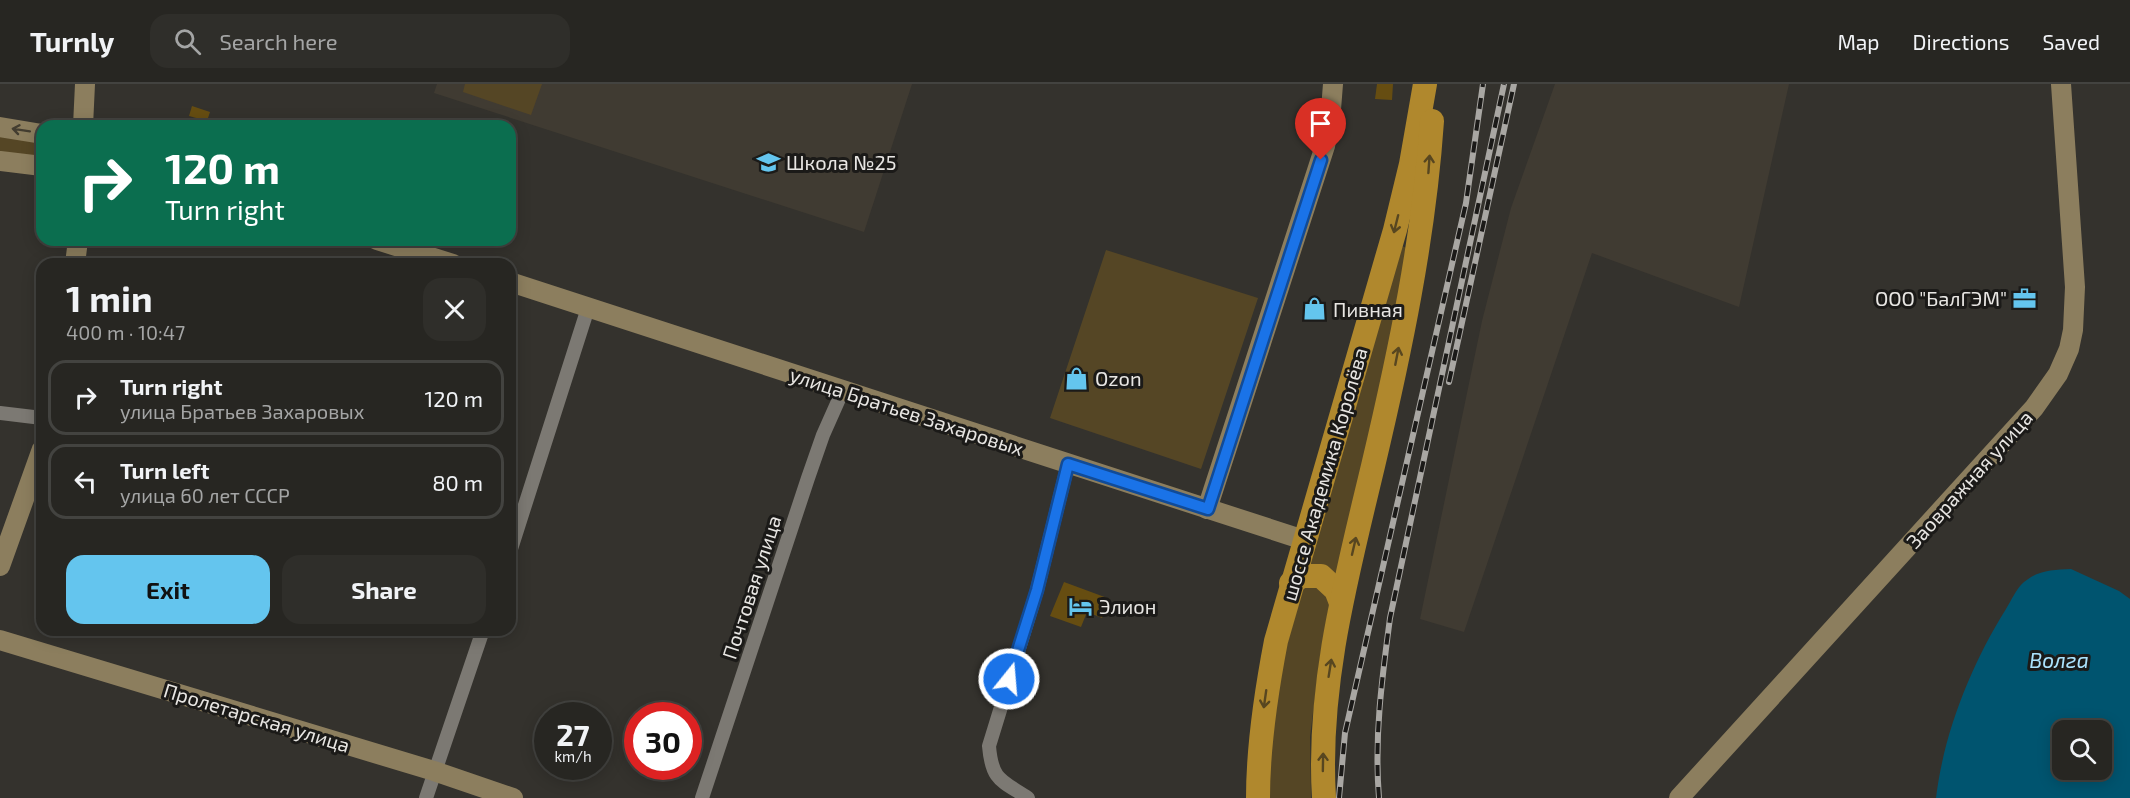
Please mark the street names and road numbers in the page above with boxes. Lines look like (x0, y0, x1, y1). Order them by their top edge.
street label: шоссе Академика Королёва (1276, 345, 1372, 603)
street label: улица Братьев Захаровых (787, 362, 1027, 461)
street label: Заовражная улица (1901, 405, 2038, 553)
street label: Почтовая улица (716, 512, 787, 662)
street label: Пролетарская улица (161, 677, 353, 758)

